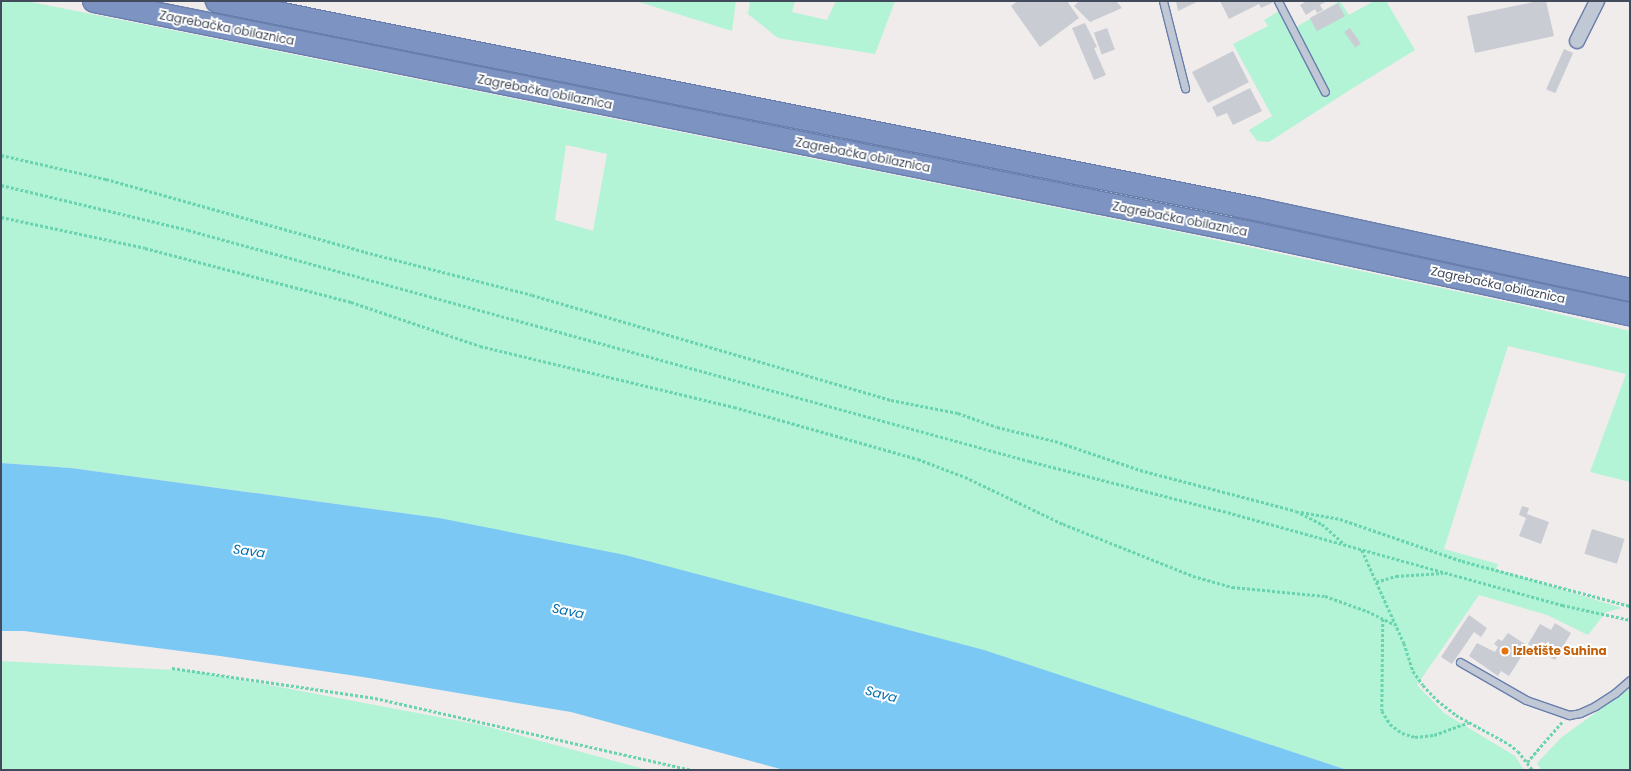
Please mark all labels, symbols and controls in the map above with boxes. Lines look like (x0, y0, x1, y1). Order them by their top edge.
street label: Zagrebačka obilaznica (158, 8, 296, 48)
street label: Zagrebačka obilaznica (476, 72, 614, 112)
street label: Zagrebačka obilaznica (794, 135, 932, 175)
street label: Zagrebačka obilaznica (1111, 199, 1249, 239)
street label: Zagrebačka obilaznica (1430, 264, 1566, 306)
water label: Sava (232, 542, 266, 562)
water label: Sava (551, 601, 585, 623)
place label: Izletište Suhina (1513, 644, 1607, 658)
marker: Izletište Suhina (1500, 646, 1510, 656)
water label: Sava (863, 683, 899, 707)

